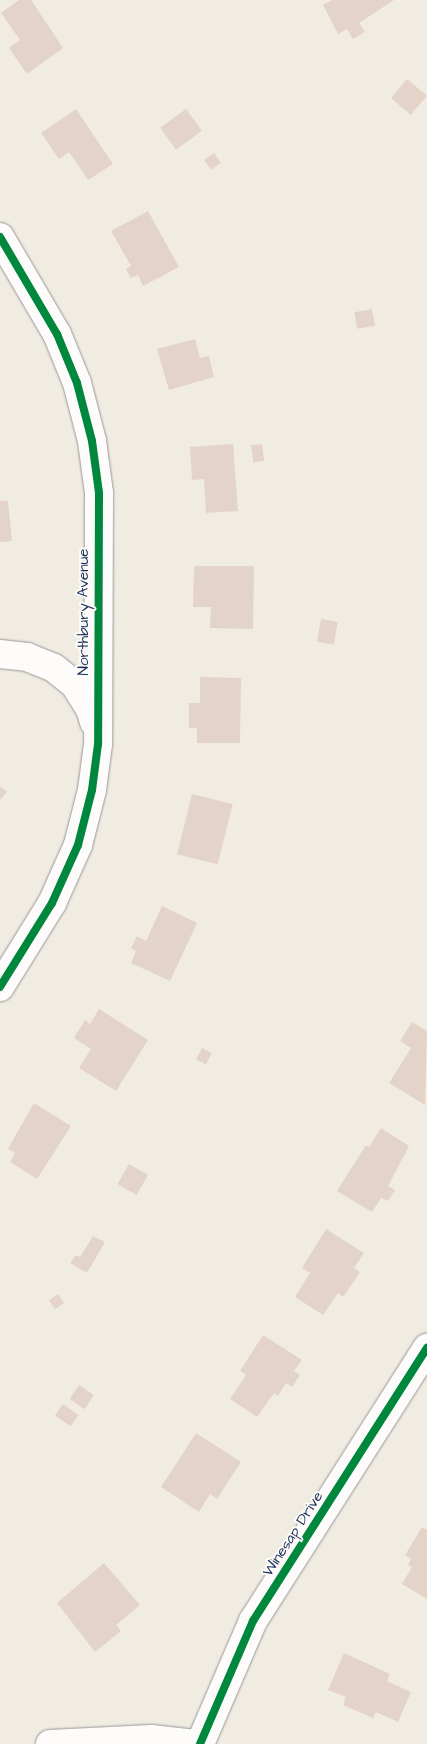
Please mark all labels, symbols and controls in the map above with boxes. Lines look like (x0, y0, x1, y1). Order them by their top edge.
street label: Northbury Avenue (75, 549, 93, 675)
street label: Winesap Drive (259, 1488, 327, 1580)

